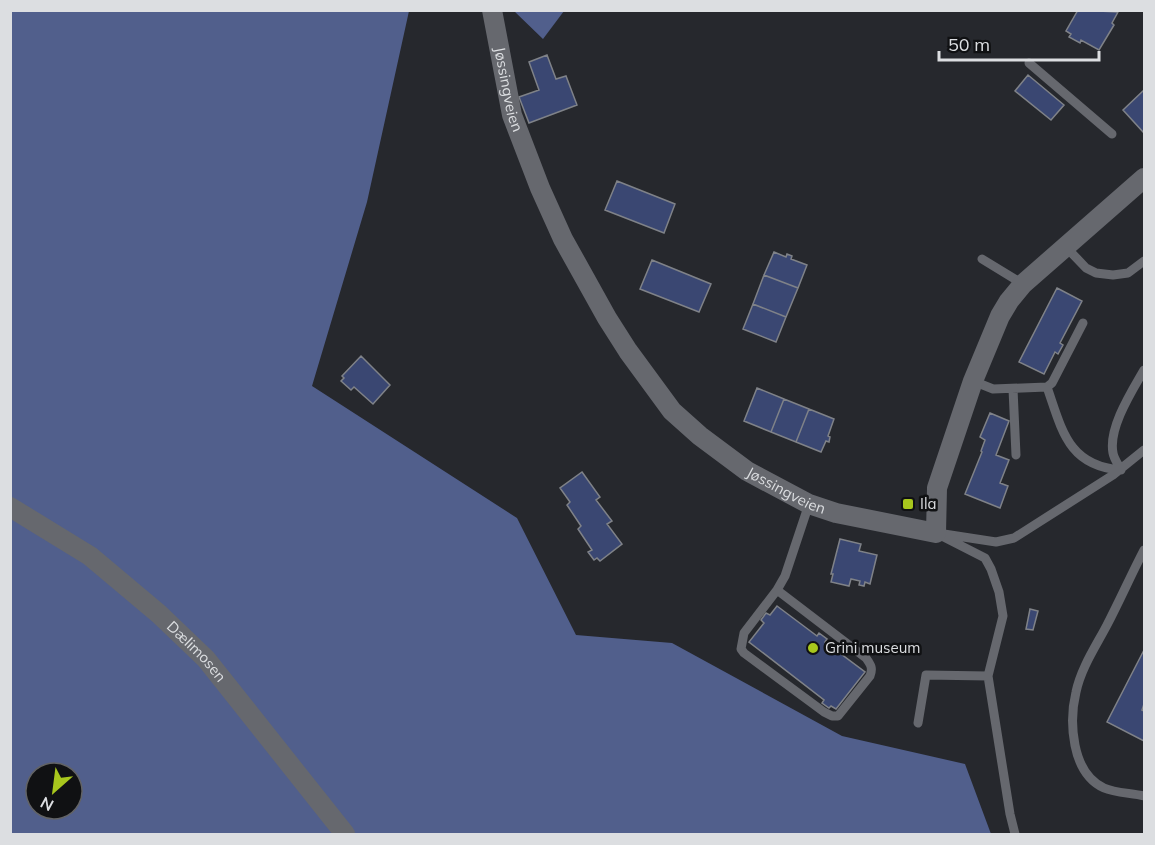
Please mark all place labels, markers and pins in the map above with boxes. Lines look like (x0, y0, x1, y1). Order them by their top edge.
place label: Ila (920, 494, 936, 513)
marker: Ila (901, 497, 915, 511)
place label: Grini museum (825, 638, 921, 657)
marker: Grini museum (806, 641, 820, 655)

